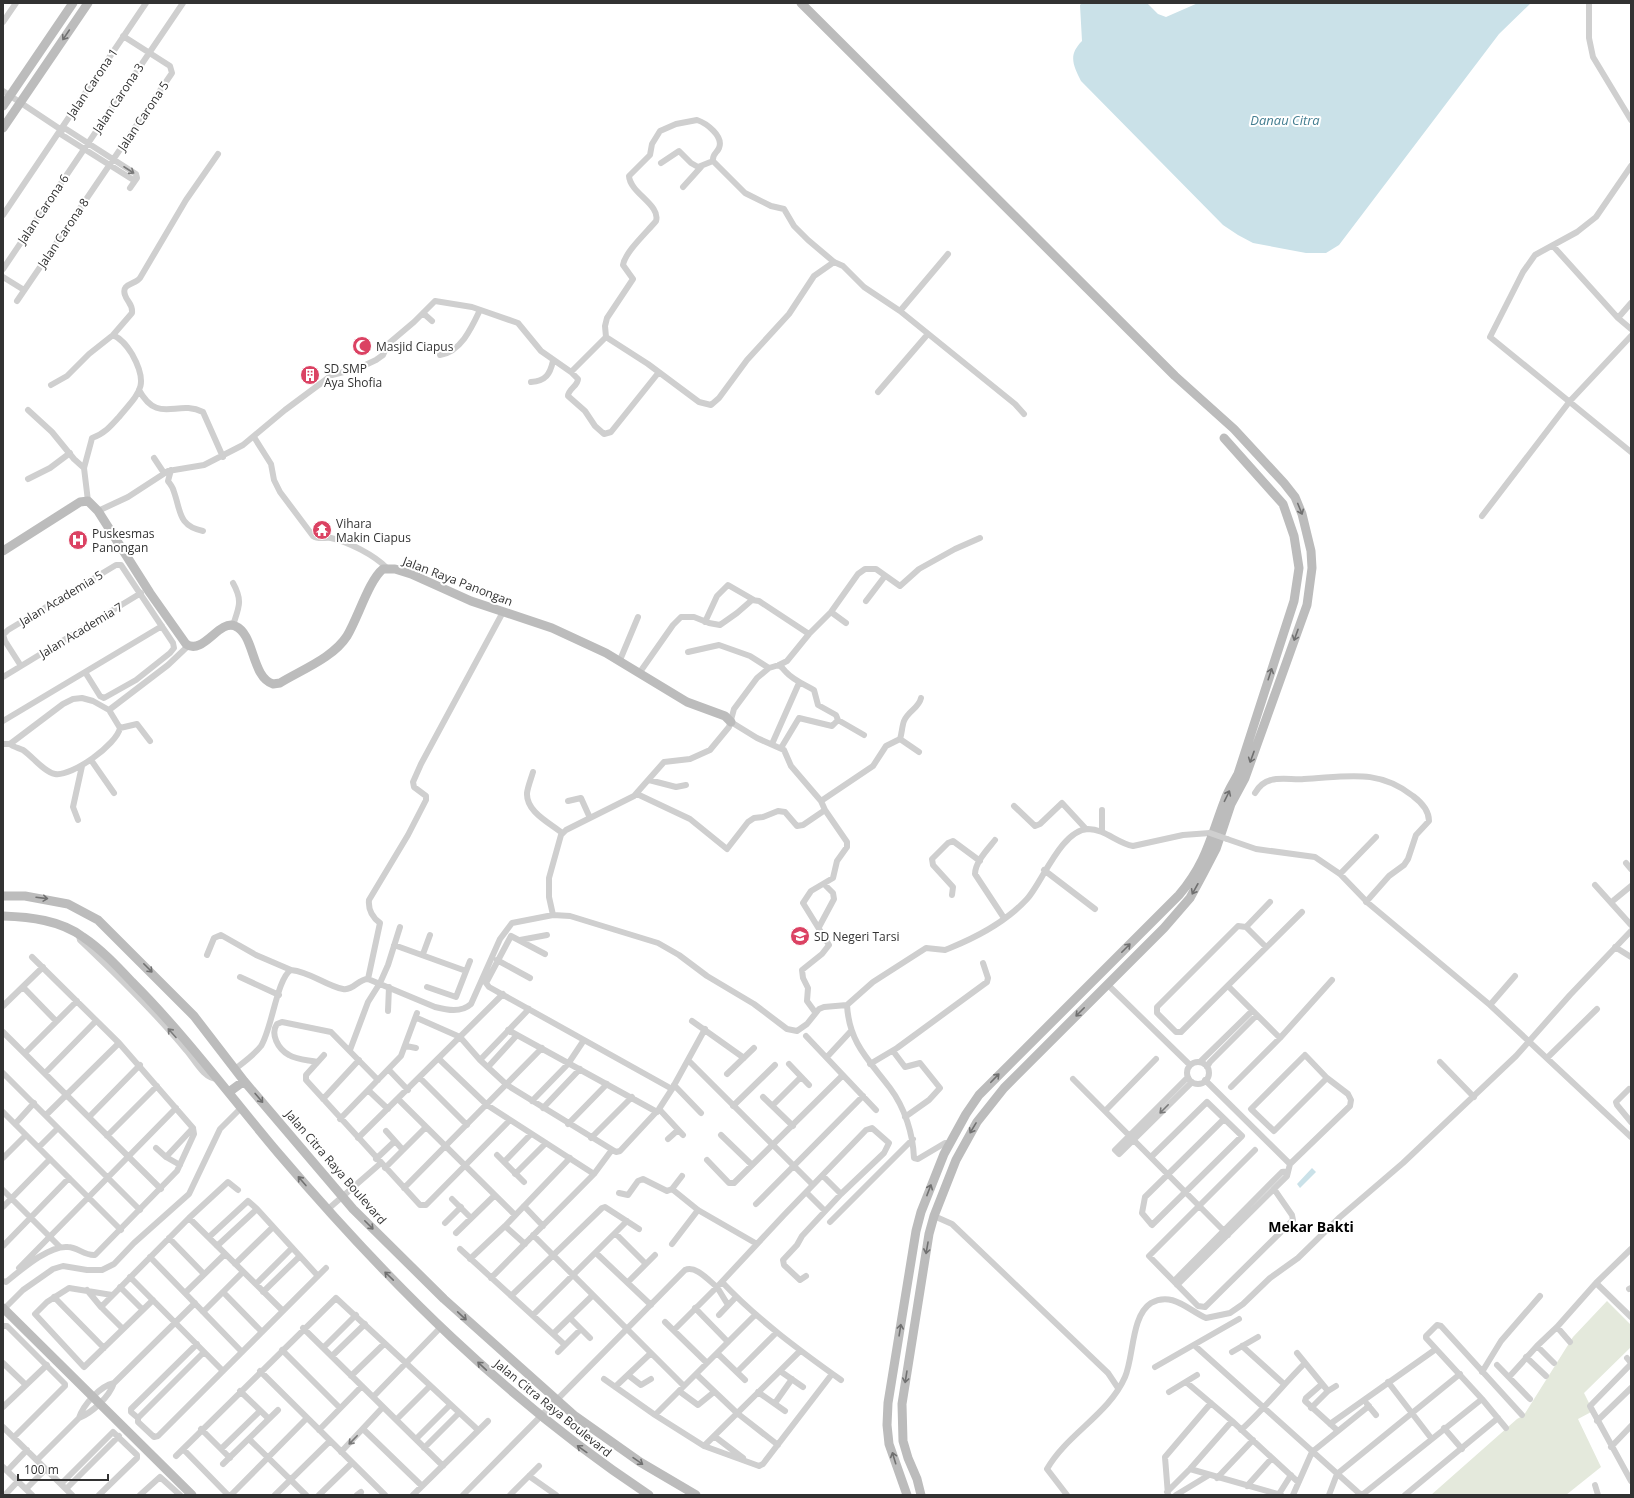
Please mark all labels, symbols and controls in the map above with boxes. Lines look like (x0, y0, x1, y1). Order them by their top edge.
one-way arrow (62, 29, 70, 40)
street label: Jalan Carona 1 (62, 45, 122, 122)
street label: Jalan Carona 3 (88, 60, 148, 137)
street label: Jalan Carona 5 (113, 78, 173, 155)
water label: Danau Citra (1250, 111, 1320, 129)
one-way arrow (123, 166, 135, 174)
street label: Jalan Carona 6 (13, 171, 73, 248)
street label: Jalan Carona 8 (33, 195, 93, 272)
mosque icon: Masjid Ciapus (351, 335, 373, 357)
place label: Masjid Ciapus (376, 338, 454, 355)
place label: SD SMP Aya Shofia (324, 360, 382, 391)
building icon: SD SMP Aya Shofia (299, 364, 321, 386)
one-way arrow (1296, 503, 1304, 515)
place label: Vihara Makin Ciapus (336, 515, 411, 546)
temple icon: Vihara Makin Ciapus (311, 519, 333, 541)
place label: Puskesmas Panongan (92, 525, 155, 556)
hospital icon: Puskesmas Panongan (67, 529, 89, 551)
street label: Jalan Raya Panongan (400, 552, 515, 610)
street label: Jalan Academia 5 (15, 566, 106, 630)
street label: Jalan Academia 7 (35, 598, 126, 662)
one-way arrow (1292, 628, 1299, 641)
one-way arrow (1267, 668, 1275, 680)
one-way arrow (1248, 751, 1255, 764)
one-way arrow (1224, 790, 1231, 802)
one-way arrow (1190, 883, 1198, 895)
one-way arrow (35, 895, 48, 902)
school or university icon: SD Negeri Tarsi (789, 925, 811, 947)
place label: SD Negeri Tarsi (814, 928, 899, 945)
one-way arrow (1121, 943, 1131, 953)
one-way arrow (143, 963, 153, 973)
one-way arrow (1075, 1007, 1085, 1017)
one-way arrow (168, 1029, 177, 1039)
one-way arrow (990, 1074, 999, 1084)
one-way arrow (255, 1093, 264, 1104)
one-way arrow (1159, 1104, 1169, 1114)
street label: Jalan Citra Raya Boulevard (281, 1105, 390, 1228)
one-way arrow (969, 1122, 977, 1134)
one-way arrow (298, 1176, 307, 1186)
one-way arrow (926, 1184, 934, 1196)
district label: Mekar Bakti (1268, 1217, 1354, 1236)
one-way arrow (365, 1220, 374, 1230)
one-way arrow (922, 1241, 930, 1254)
one-way arrow (384, 1271, 394, 1281)
one-way arrow (457, 1312, 467, 1321)
one-way arrow (896, 1324, 904, 1337)
street label: Jalan Citra Raya Boulevard (490, 1355, 615, 1461)
one-way arrow (478, 1362, 488, 1371)
one-way arrow (902, 1370, 910, 1383)
one-way arrow (348, 1435, 357, 1445)
one-way arrow (577, 1445, 588, 1453)
one-way arrow (890, 1452, 897, 1465)
scale bar (18, 1456, 108, 1482)
one-way arrow (632, 1457, 643, 1465)
text: 100 m (24, 1461, 59, 1478)

